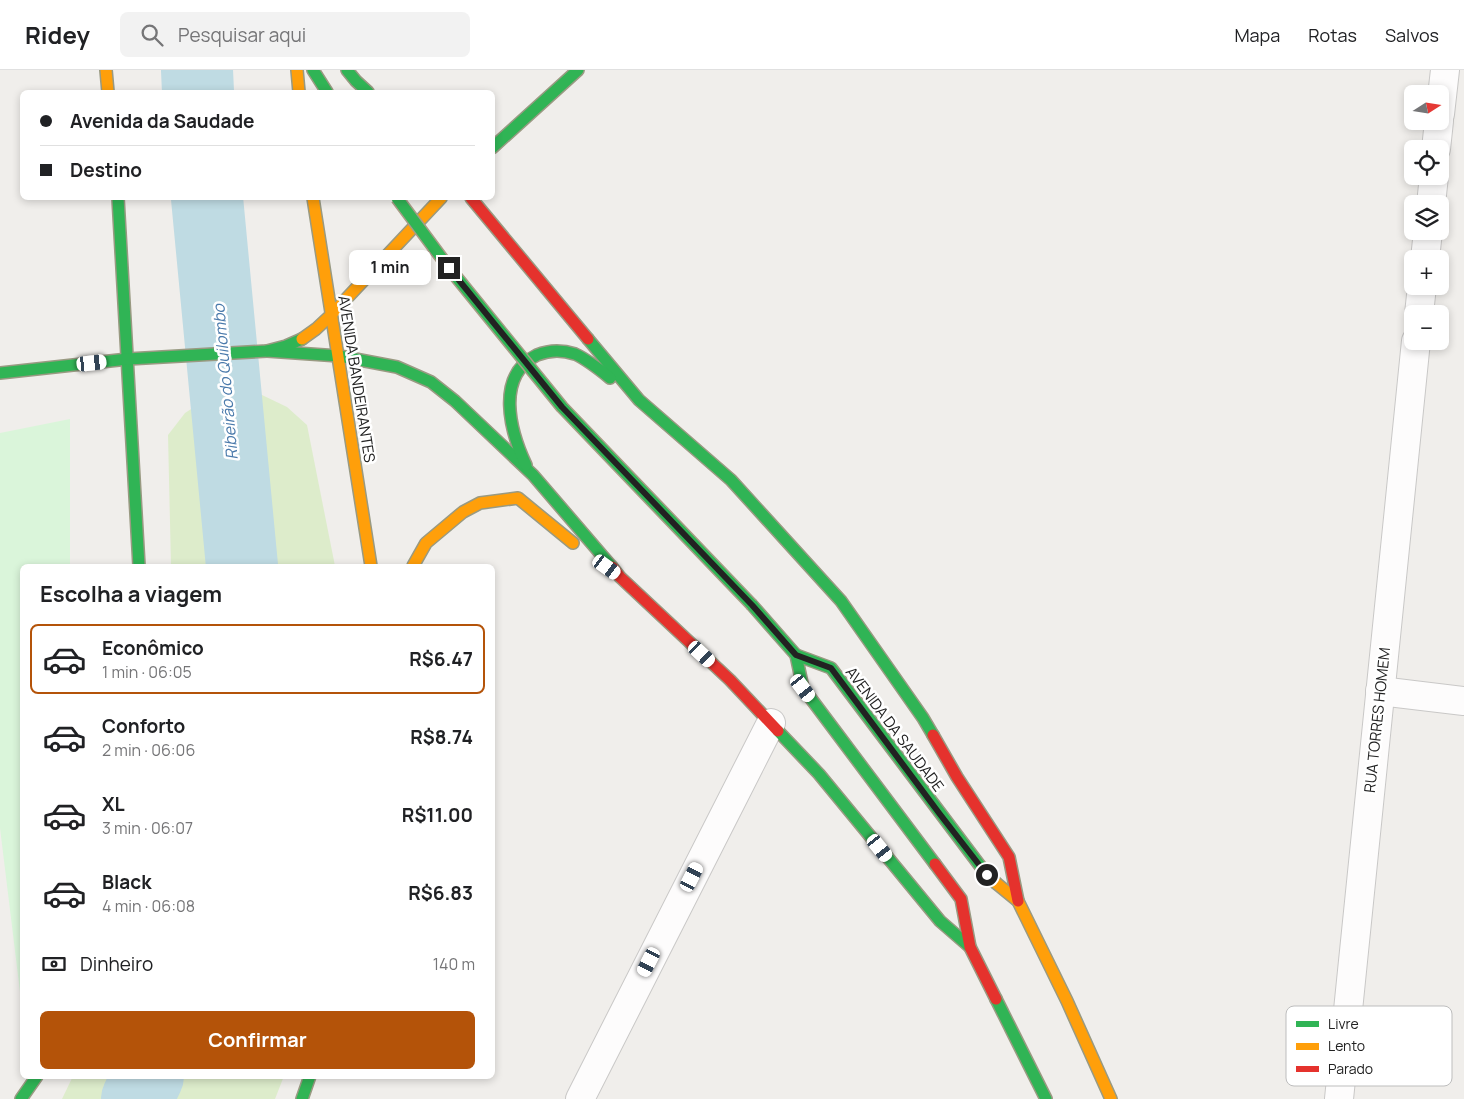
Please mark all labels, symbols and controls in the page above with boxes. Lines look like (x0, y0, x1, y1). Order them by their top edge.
search box (120, 12, 470, 57)
text: Ridey (25, 18, 90, 51)
icon: search (138, 21, 166, 49)
text: Pesquisar aqui (178, 22, 306, 48)
text: Mapa (1234, 23, 1280, 47)
text: Rotas (1308, 23, 1357, 47)
text: Salvos (1385, 23, 1439, 47)
north arrow (1404, 85, 1449, 130)
map controls (1404, 85, 1449, 350)
text: Avenida da Saudade (70, 108, 255, 134)
button: locate (1404, 140, 1449, 185)
text: Destino (70, 157, 142, 183)
button: layers (1404, 195, 1449, 240)
callout: 1 min (349, 250, 432, 286)
button: + (1404, 250, 1449, 295)
text: 1 min (370, 256, 410, 278)
route end (438, 257, 460, 279)
street label: AVENIDA BANDEIRANTES (333, 294, 381, 464)
water label: Ribeirão do Quilombo (207, 302, 243, 461)
button: − (1404, 305, 1449, 350)
car (76, 354, 107, 372)
car (590, 552, 623, 582)
text: Escolha a viagem (40, 579, 222, 609)
text: Econômico (102, 635, 204, 661)
icon: car (42, 637, 87, 682)
car (685, 638, 718, 670)
text: R$6.47 (409, 646, 473, 672)
street label: RUA TORRES HOMEM (1359, 646, 1395, 794)
text: 1 min · 06:05 (102, 661, 192, 683)
street label: AVENIDA DA SAUDADE (841, 662, 949, 796)
car (787, 672, 818, 704)
text: Conforto (102, 713, 185, 739)
icon: car (42, 715, 87, 760)
text: R$8.74 (410, 724, 473, 750)
text: 2 min · 06:06 (102, 739, 195, 761)
text: XL (102, 791, 125, 817)
icon: car (42, 793, 87, 838)
text: R$11.00 (402, 802, 473, 828)
text: 3 min · 06:07 (102, 817, 193, 839)
car (864, 832, 895, 864)
car (678, 860, 705, 894)
route start (976, 864, 998, 886)
text: Black (102, 869, 151, 895)
icon: car (42, 871, 87, 916)
text: R$6.83 (408, 880, 473, 906)
text: 4 min · 06:08 (102, 895, 195, 917)
car (635, 945, 662, 979)
icon: cash (40, 950, 68, 978)
text: Dinheiro (80, 951, 153, 977)
text: 140 m (433, 953, 475, 975)
legend (1286, 1006, 1452, 1086)
button: Confirmar (40, 1011, 475, 1069)
text: Livre (1328, 1014, 1359, 1033)
text: Lento (1328, 1036, 1365, 1055)
text: Parado (1328, 1059, 1373, 1078)

